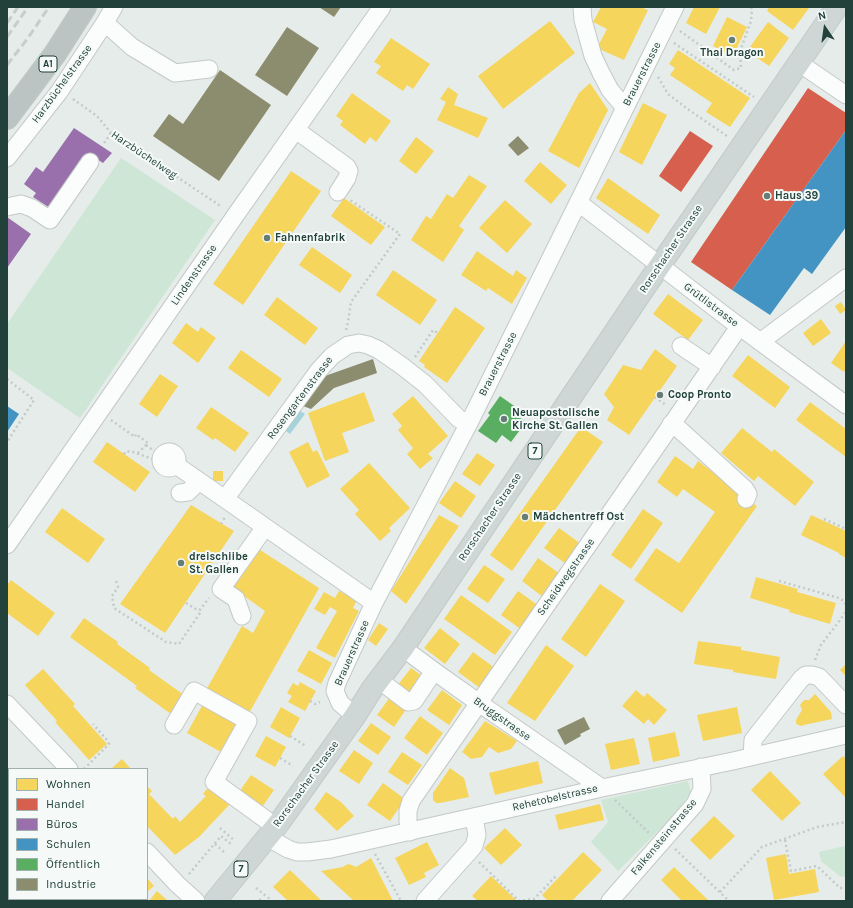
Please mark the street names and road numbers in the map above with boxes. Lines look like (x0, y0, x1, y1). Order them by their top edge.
street label: Brauerstrasse (620, 40, 664, 108)
street label: Harzbüchelstrasse (29, 42, 95, 126)
road number: A1 (39, 56, 57, 72)
street label: Harzbüchelweg (109, 128, 179, 182)
street label: Rorschacher Strasse (637, 202, 705, 296)
street label: Lindenstrasse (168, 242, 220, 308)
street label: Grütlistrasse (681, 280, 741, 330)
street label: Brauerstrasse (476, 330, 520, 398)
street label: Rosengartenstrasse (264, 354, 336, 442)
road number: 7 (528, 443, 542, 459)
street label: Rorschacher Strasse (456, 470, 524, 564)
street label: Scheidwegstrasse (534, 536, 598, 618)
street label: Brauerstrasse (332, 618, 372, 688)
street label: Bruggstrasse (471, 694, 533, 744)
street label: Rorschacher Strasse (270, 738, 342, 830)
street label: Rehetobelstrasse (511, 782, 599, 814)
street label: Falkensteinstrasse (628, 796, 700, 878)
road number: 7 (234, 861, 248, 877)

